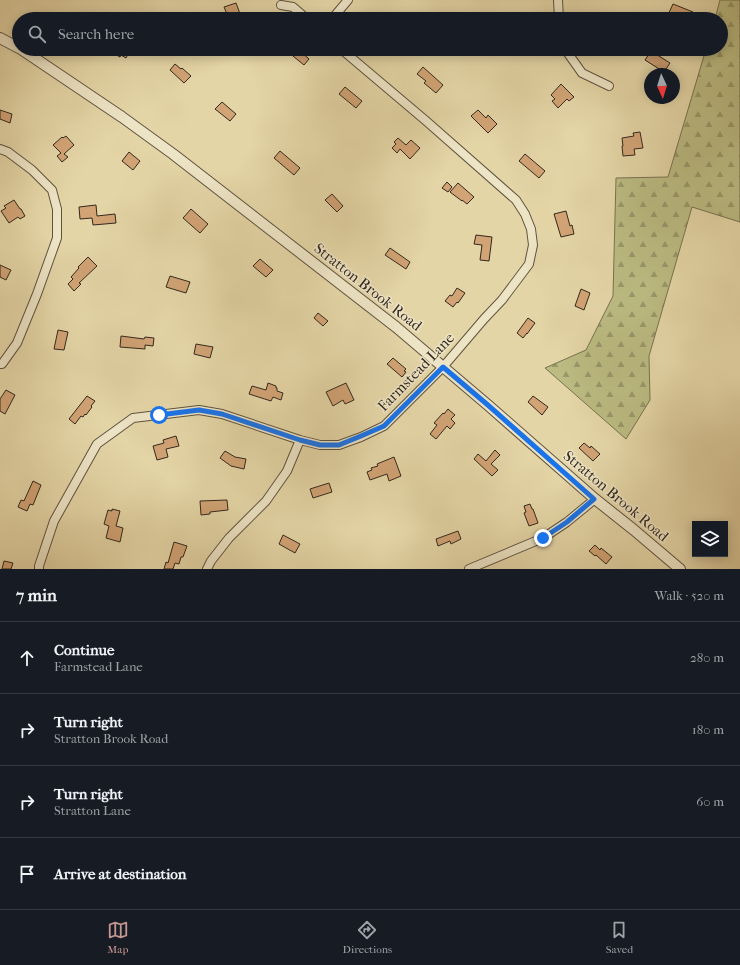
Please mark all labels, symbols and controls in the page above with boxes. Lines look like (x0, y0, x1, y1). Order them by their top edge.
search box (12, 12, 728, 56)
icon: search (26, 23, 48, 45)
text: Search here (58, 25, 134, 43)
north arrow (644, 68, 680, 104)
street label: Stratton Brook Road (310, 239, 426, 335)
street label: Farmstead Lane (374, 328, 458, 415)
route start (150, 406, 168, 424)
street label: Stratton Brook Road (560, 447, 673, 546)
map controls (692, 521, 728, 557)
button: layers (692, 521, 728, 557)
route end (534, 529, 552, 547)
text: 7 min (16, 585, 57, 605)
text: Walk · 520 m (655, 588, 724, 603)
text: Continue (54, 641, 114, 659)
icon: ahead (16, 647, 38, 669)
text: 280 m (690, 650, 724, 665)
text: Farmstead Lane (54, 659, 143, 674)
text: Turn right (54, 713, 123, 731)
icon: right (16, 719, 38, 741)
text: 180 m (692, 722, 724, 737)
text: Stratton Brook Road (54, 731, 168, 746)
text: Turn right (54, 785, 123, 803)
icon: right (16, 791, 38, 813)
text: 60 m (696, 794, 724, 809)
text: Stratton Lane (54, 803, 131, 818)
icon: arrive (16, 863, 38, 885)
text: Arrive at destination (54, 865, 186, 883)
tab: Map (107, 919, 129, 956)
tab: Directions (343, 919, 392, 956)
tab: Saved (606, 919, 633, 956)

